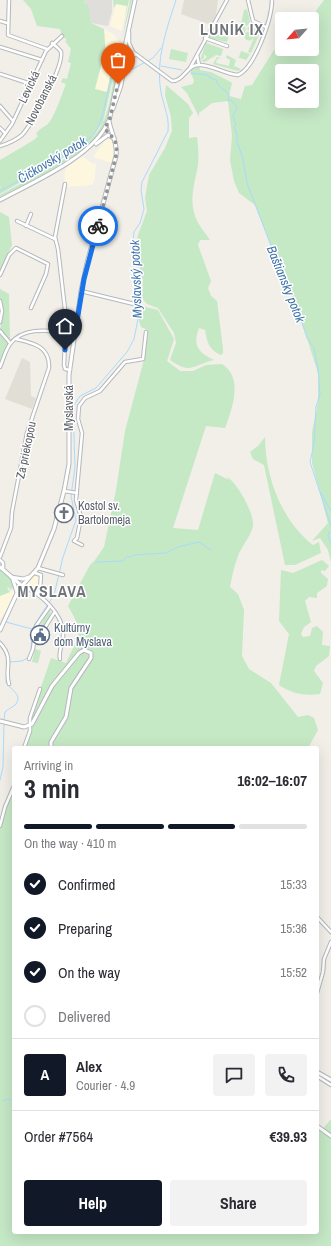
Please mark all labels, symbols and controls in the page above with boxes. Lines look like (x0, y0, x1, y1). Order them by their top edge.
north arrow (275, 12, 319, 56)
map controls (275, 12, 319, 108)
district label: LUNÍK IX (200, 18, 264, 40)
pin (101, 43, 135, 84)
icon: bag (107, 49, 129, 71)
button: layers (275, 64, 319, 108)
street label: Levická (15, 68, 44, 106)
street label: Novobanská (21, 72, 61, 128)
water label: Čičkovský potok (14, 132, 90, 187)
courier (78, 206, 118, 246)
icon: bike (87, 215, 109, 237)
water label: Myslavský potok (126, 239, 146, 318)
water label: Baštiansky potok (263, 243, 309, 325)
pin (48, 309, 82, 350)
icon: home (54, 315, 76, 337)
street label: Myslavská (61, 385, 77, 431)
street label: Za priekopou (12, 420, 40, 480)
place label: Kostol sv. Bartolomeja (78, 498, 131, 528)
church icon: Kostol sv. Bartolomeja (53, 502, 75, 524)
district label: MYSLAVA (17, 580, 87, 602)
place label: Kultúrny dom Myslava (54, 620, 112, 650)
public building icon: Kultúrny dom Myslava (29, 624, 51, 646)
text: Arriving in (24, 757, 73, 774)
text: 16:02–16:07 (237, 770, 307, 791)
text: 3 min (24, 771, 80, 806)
text: On the way · 410 m (24, 835, 116, 852)
icon: check (24, 873, 46, 895)
text: Confirmed (58, 874, 115, 895)
text: 15:33 (280, 876, 307, 893)
icon: check (24, 917, 46, 939)
text: Preparing (58, 918, 112, 939)
text: 15:36 (280, 920, 307, 937)
icon: check (24, 961, 46, 983)
text: On the way (58, 962, 120, 983)
text: 15:52 (280, 964, 307, 981)
text: Delivered (58, 1006, 111, 1027)
button: chat (213, 1054, 255, 1096)
button: phone (265, 1054, 307, 1096)
text: Alex (76, 1056, 102, 1077)
text: A (41, 1064, 49, 1085)
text: Courier · 4.9 (76, 1077, 135, 1094)
text: Order #7564 (24, 1126, 93, 1147)
text: €39.93 (269, 1126, 307, 1147)
button: Help (24, 1180, 162, 1226)
button: Share (170, 1180, 307, 1226)

